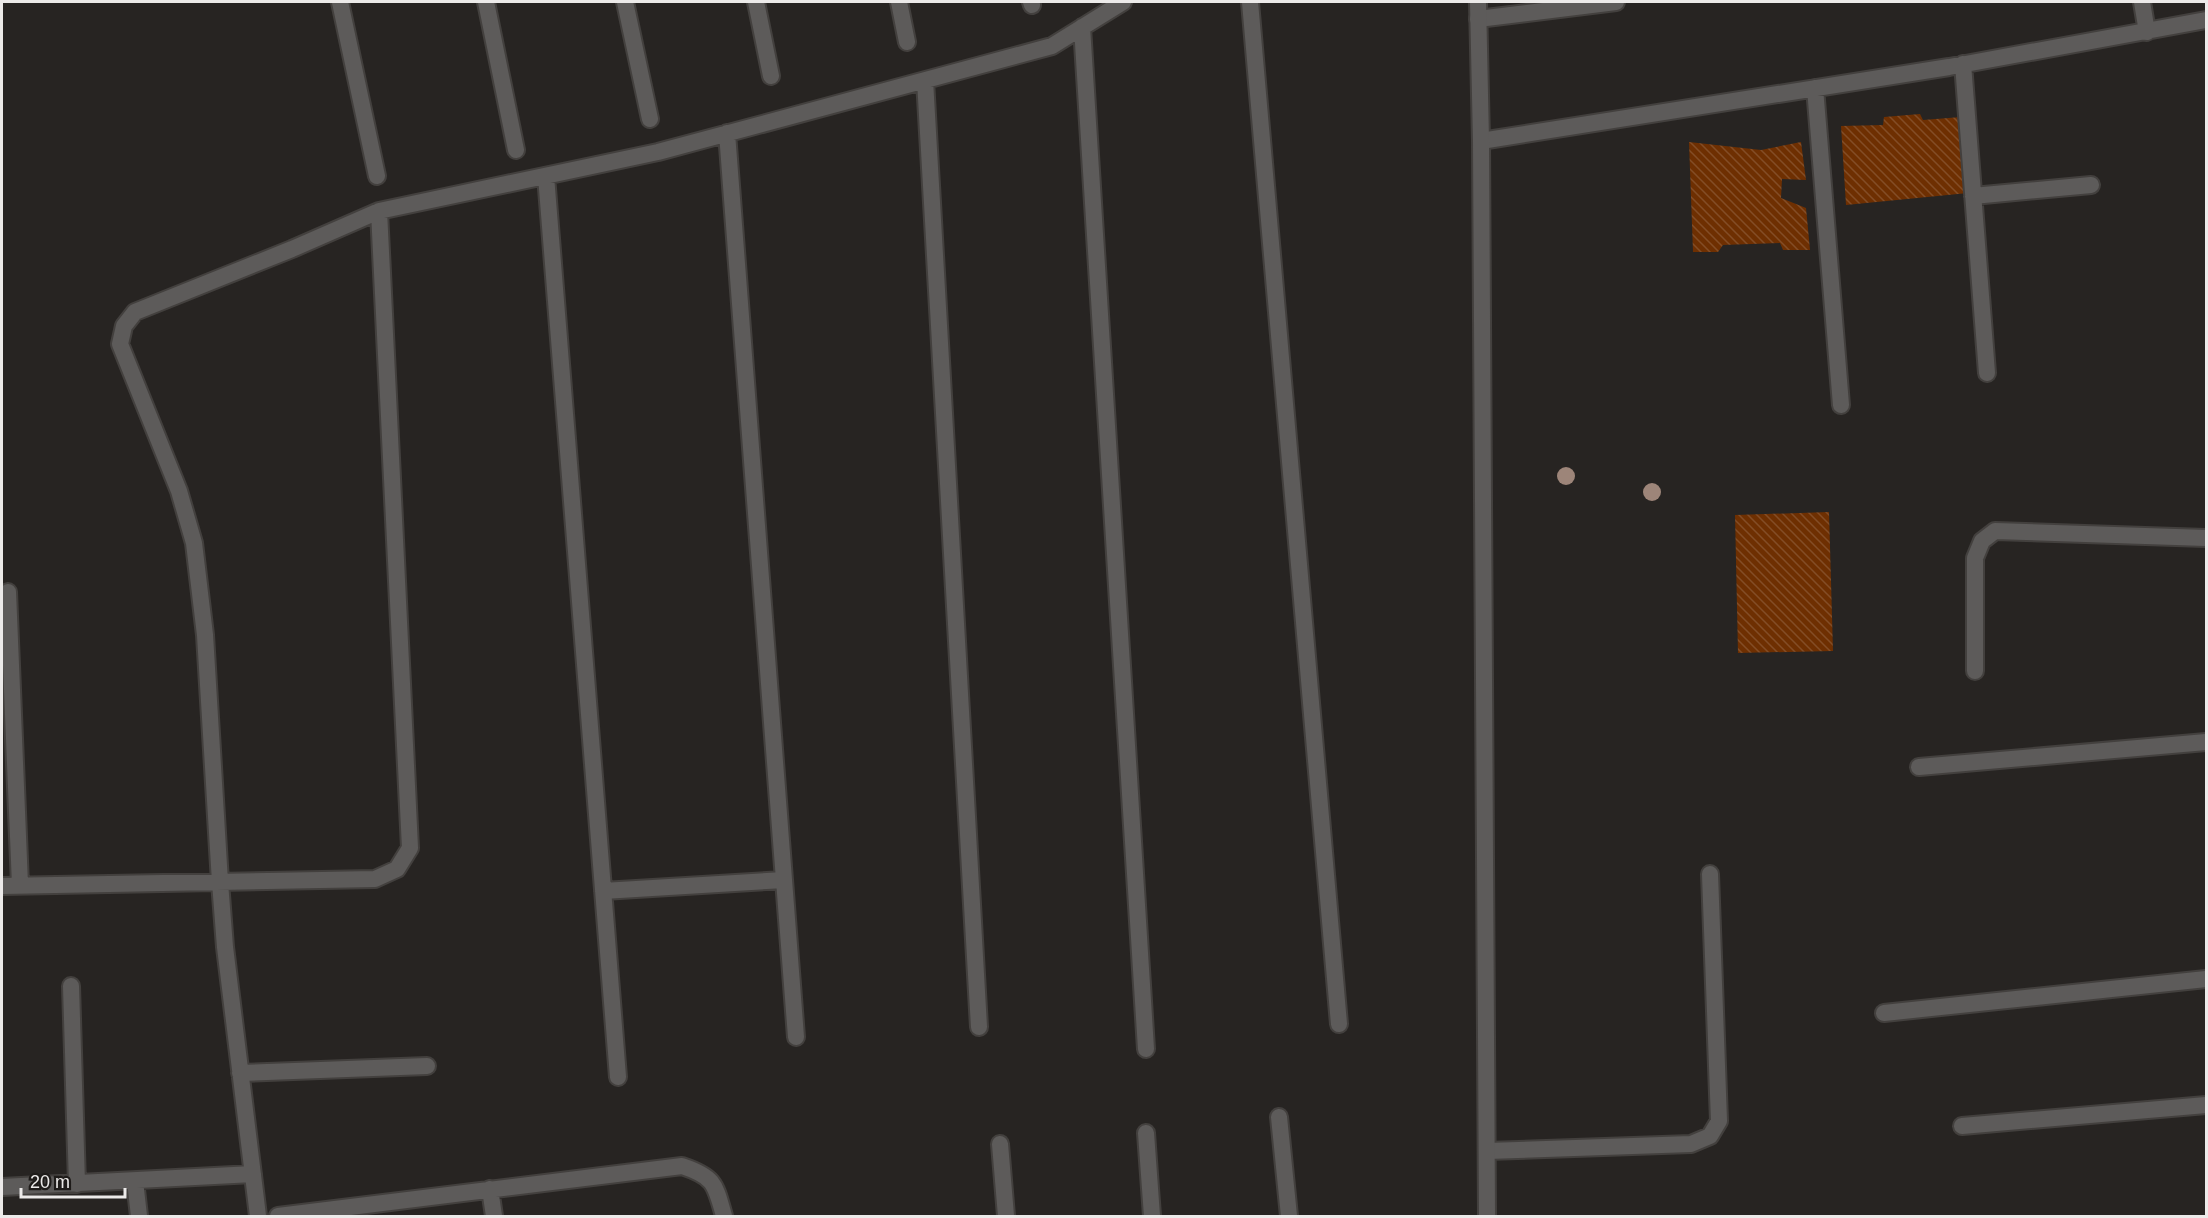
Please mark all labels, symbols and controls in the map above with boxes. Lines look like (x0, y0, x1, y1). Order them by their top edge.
scale bar (21, 1161, 124, 1199)
text: 20 m (30, 1172, 70, 1192)

